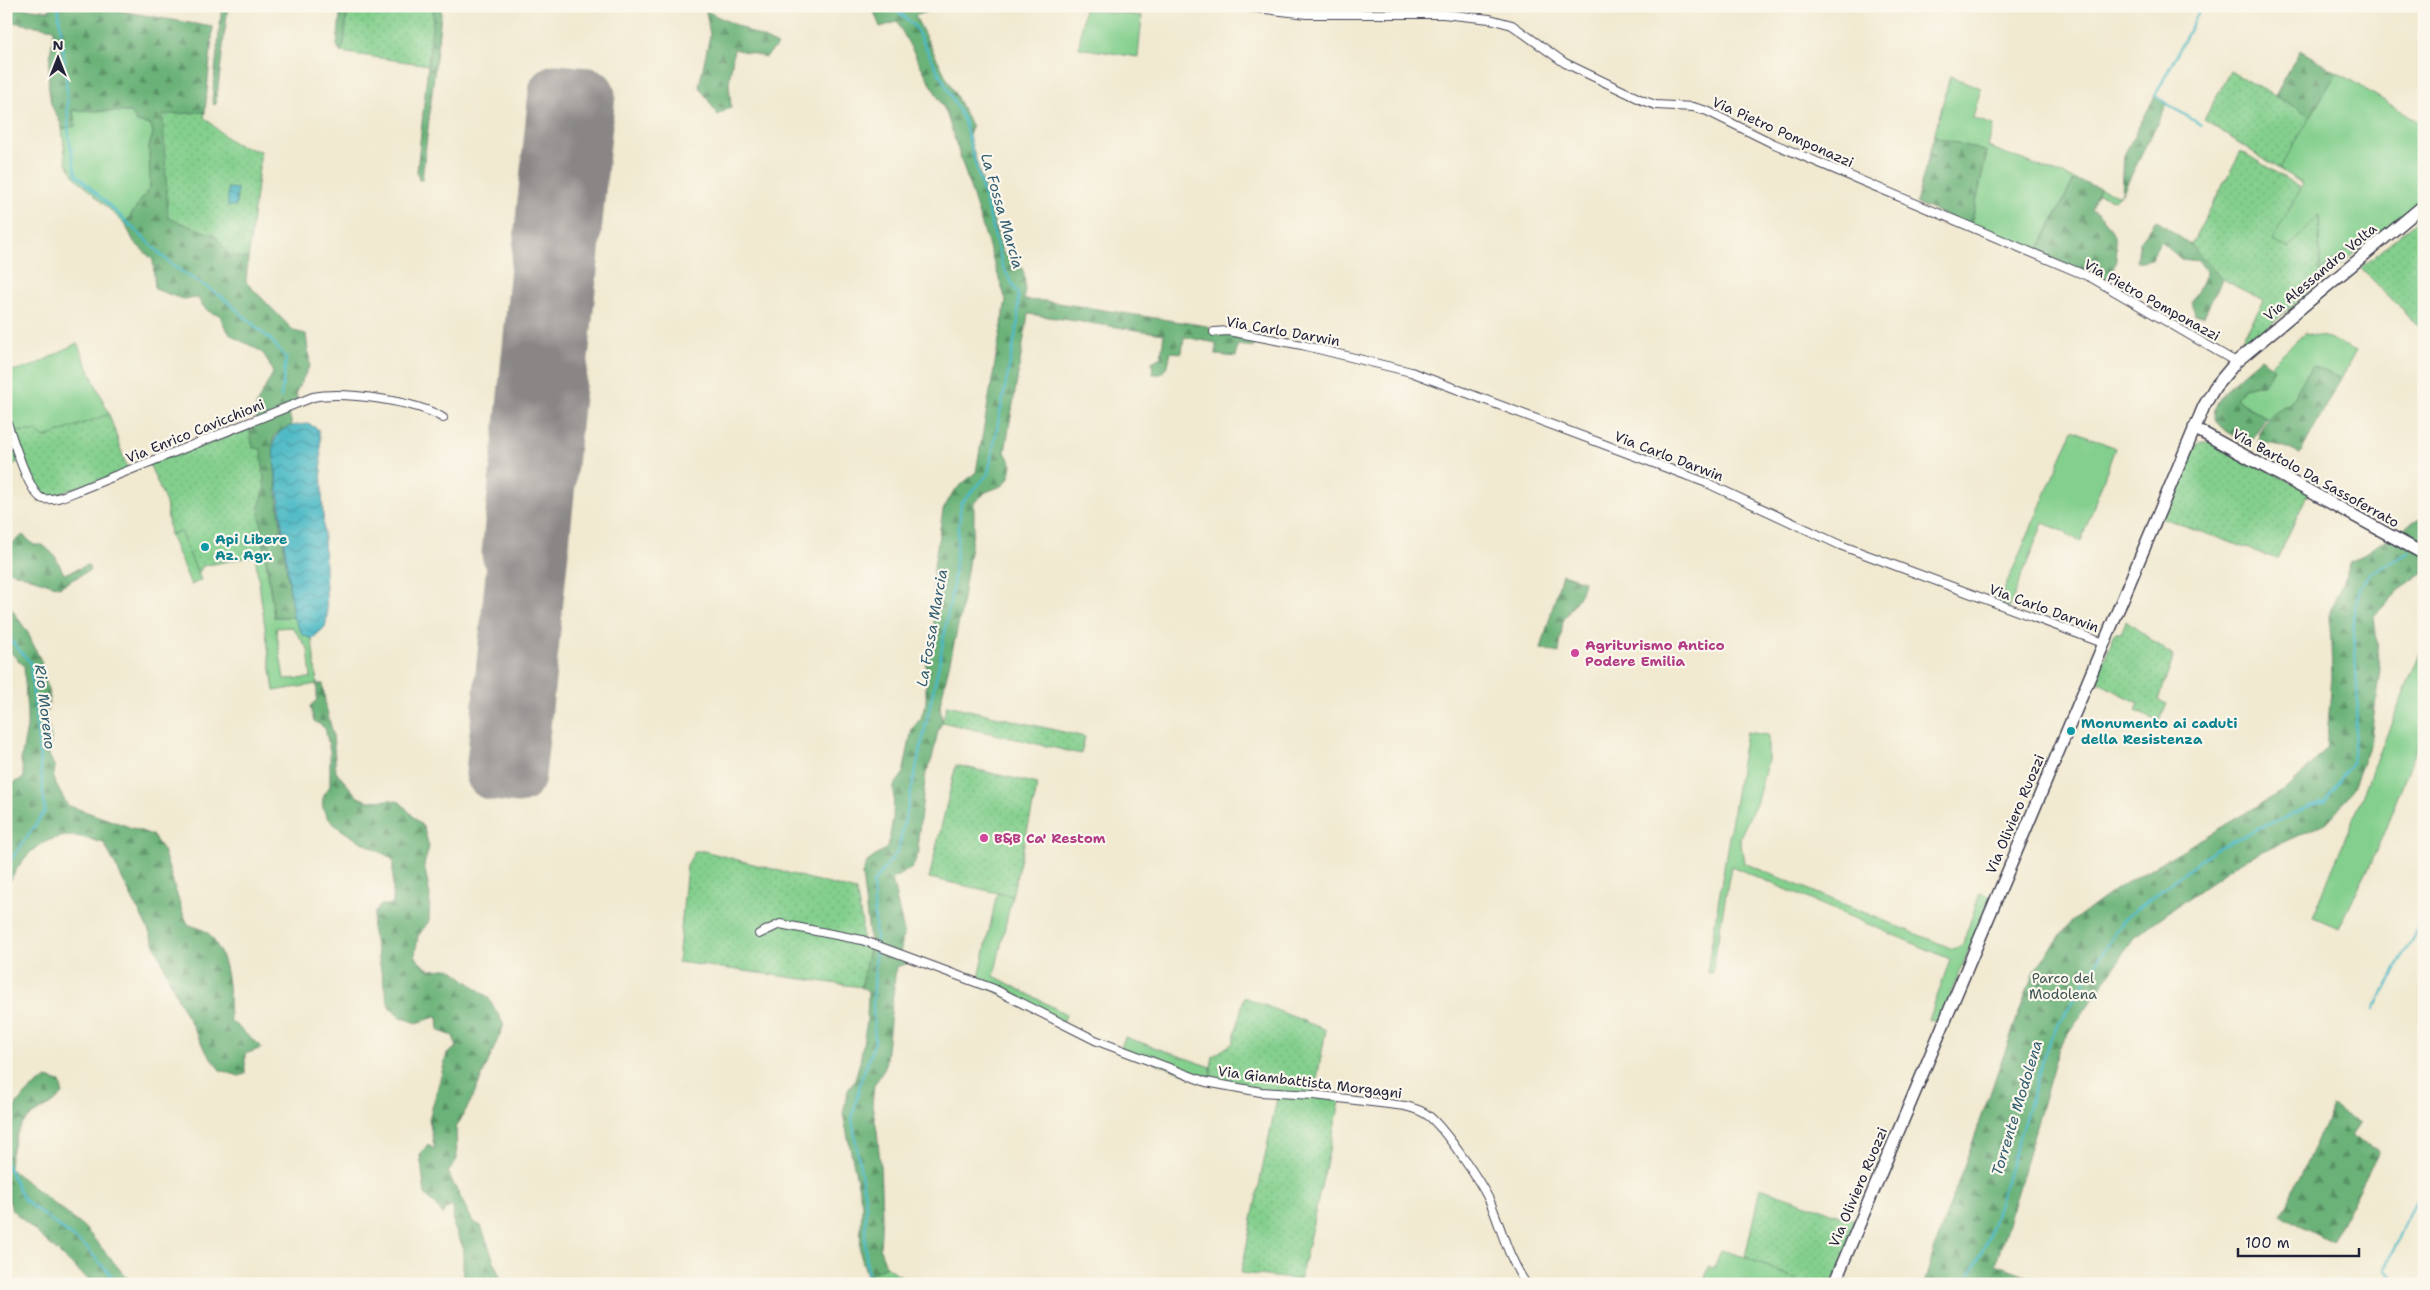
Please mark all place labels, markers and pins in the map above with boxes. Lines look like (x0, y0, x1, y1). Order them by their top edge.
place label: Api Libere Az. Agr. (215, 530, 287, 564)
marker: Api Libere Az. Agr. (199, 541, 211, 553)
place label: Agriturismo Antico Podere Emilia (1585, 636, 1725, 670)
marker: Agriturismo Antico Podere Emilia (1569, 647, 1581, 659)
place label: Monumento ai caduti della Resistenza (2081, 714, 2238, 748)
marker: Monumento ai caduti della Resistenza (2065, 725, 2077, 737)
place label: B&B Ca' Restom (994, 829, 1106, 847)
marker: B&B Ca' Restom (978, 832, 990, 844)

